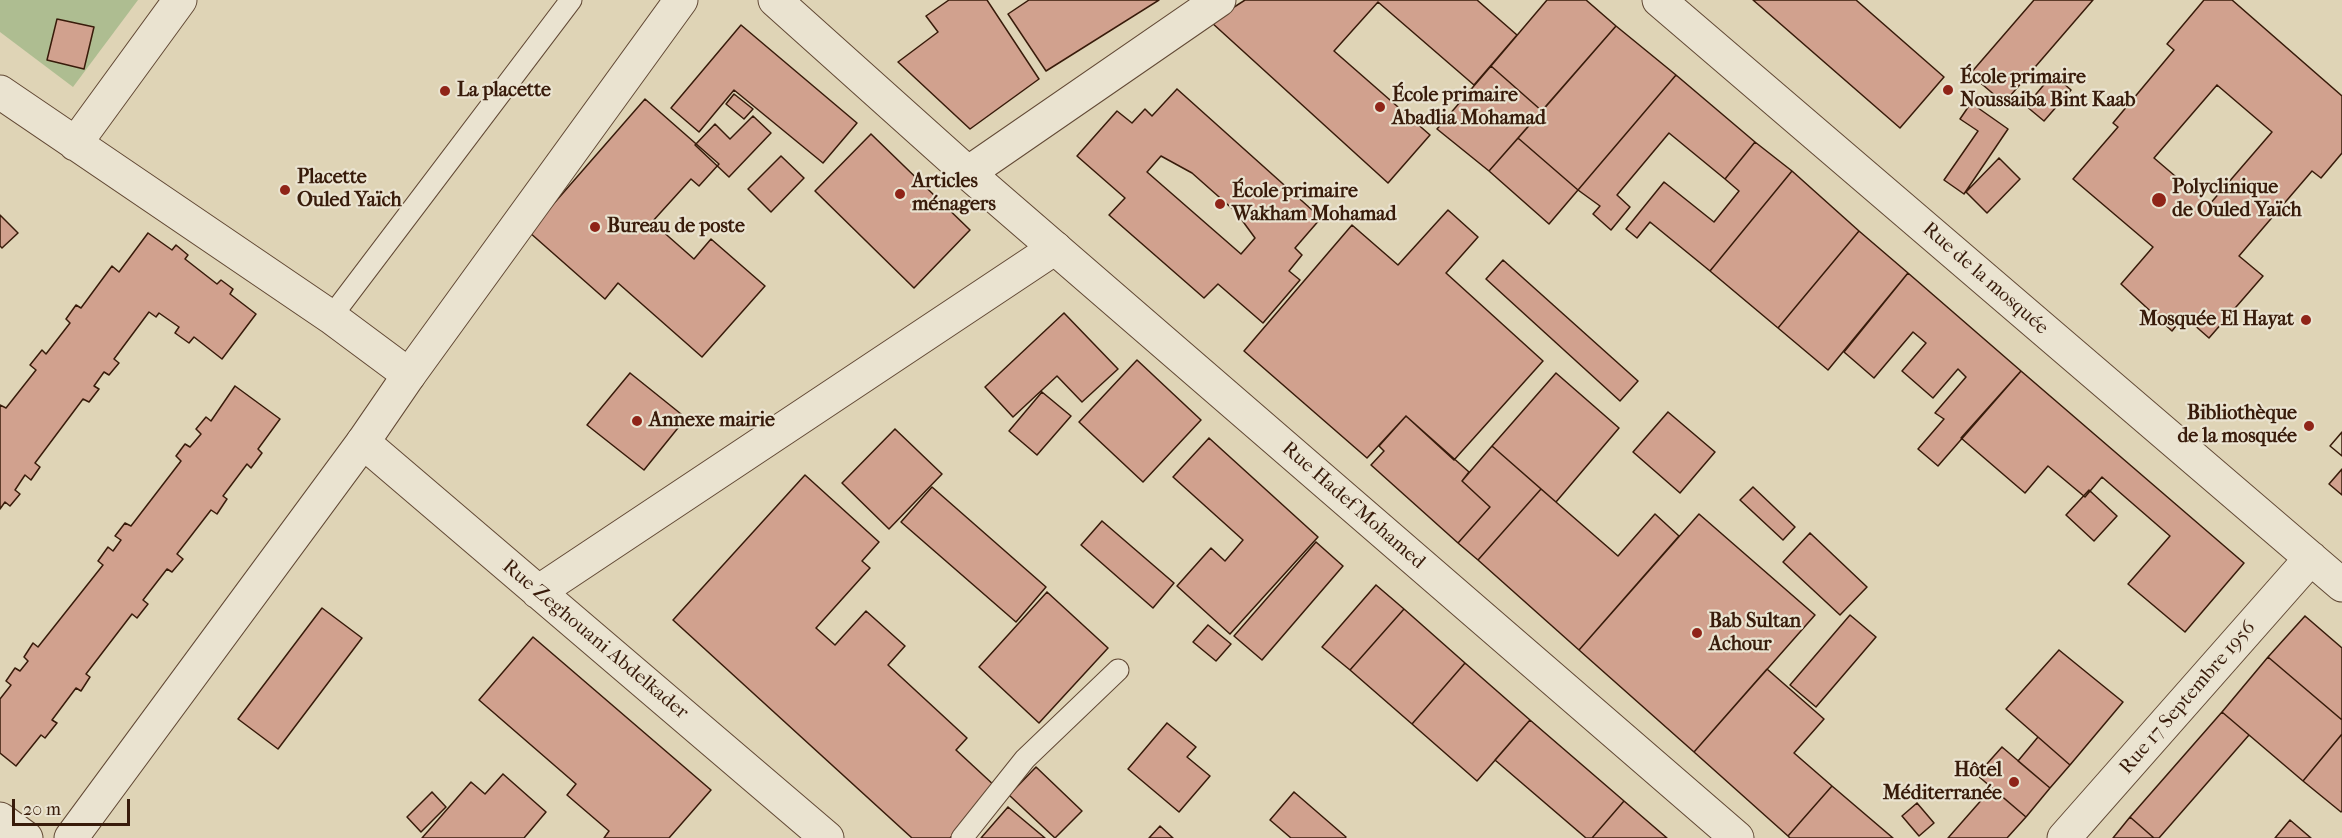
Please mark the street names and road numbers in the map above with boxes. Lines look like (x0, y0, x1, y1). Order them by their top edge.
street label: Rue de la mosquée (1917, 218, 2053, 340)
street label: Rue Hadef Mohamed (1276, 437, 1430, 575)
street label: Rue Zeghouani Abdelkader (497, 555, 693, 725)
street label: Rue 17 Septembre 1956 (2115, 616, 2261, 780)

